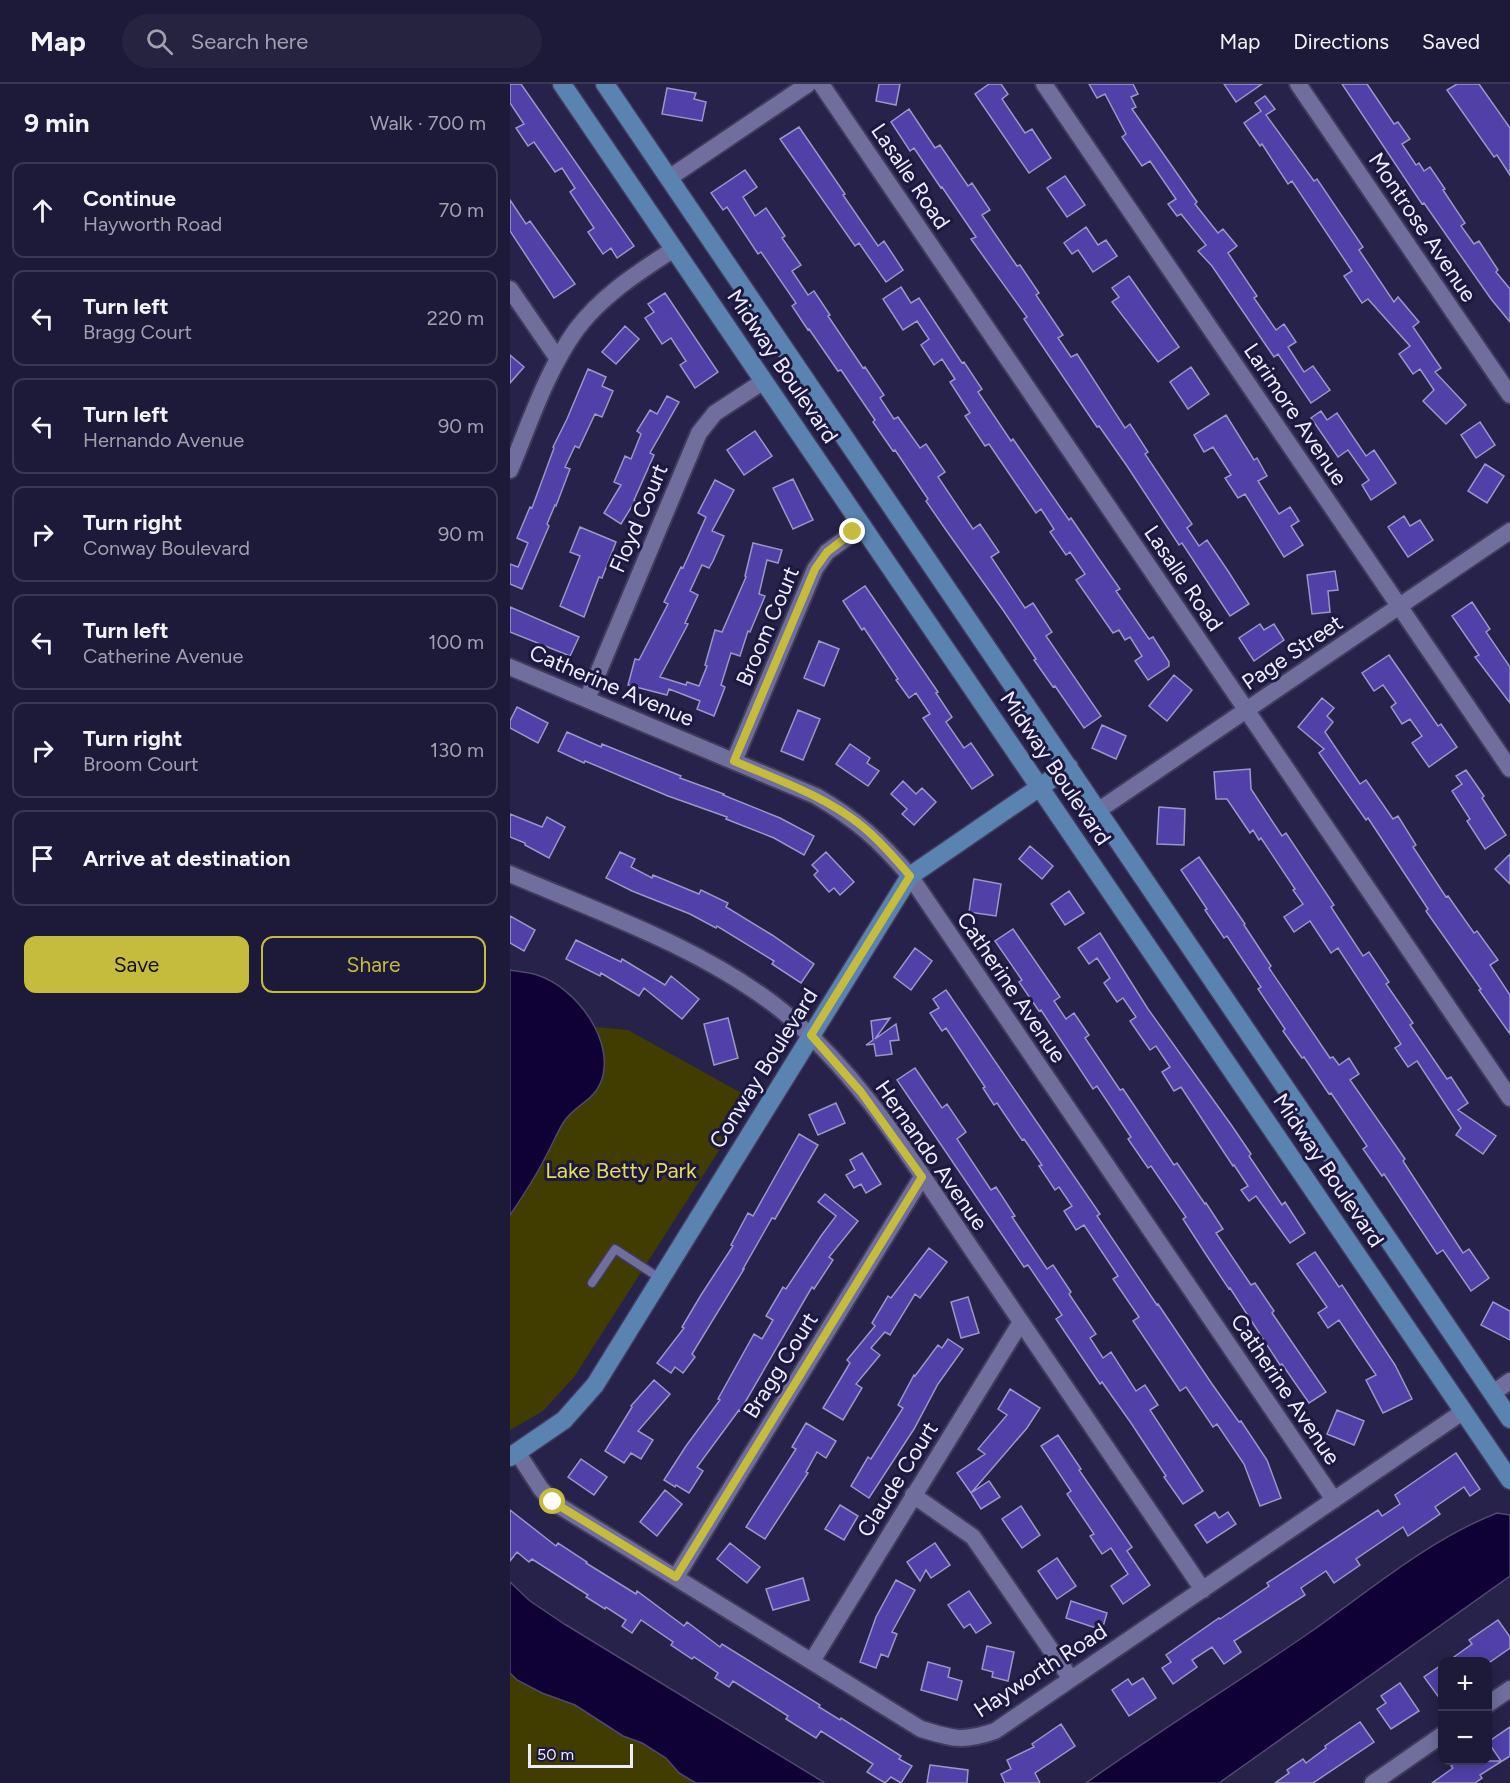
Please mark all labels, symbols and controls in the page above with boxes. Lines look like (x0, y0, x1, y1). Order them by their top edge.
search box (122, 14, 542, 68)
text: Map (30, 24, 86, 58)
icon: search (143, 25, 176, 58)
text: Search here (191, 28, 308, 55)
text: Map (1219, 29, 1260, 54)
text: Directions (1293, 29, 1389, 54)
text: Saved (1422, 29, 1480, 54)
text: 9 min (24, 107, 90, 139)
text: Walk · 700 m (370, 111, 486, 135)
street label: Lasalle Road (865, 118, 956, 234)
street label: Montrose Avenue (1363, 147, 1483, 307)
text: Continue (83, 185, 176, 212)
icon: ahead (26, 194, 59, 227)
text: 70 m (438, 198, 484, 222)
text: Hayworth Road (83, 212, 222, 236)
street label: Midway Boulevard (721, 284, 844, 448)
text: Turn left (83, 293, 169, 320)
icon: left (26, 302, 59, 335)
text: 220 m (427, 306, 484, 330)
text: Bragg Court (83, 320, 192, 344)
street label: Larimore Avenue (1238, 338, 1353, 491)
text: Turn left (83, 401, 169, 428)
icon: left (26, 410, 59, 443)
text: 90 m (438, 414, 484, 438)
text: Hernando Avenue (83, 428, 244, 452)
street label: Floyd Court (603, 460, 673, 577)
text: Turn right (83, 509, 182, 536)
icon: right (26, 518, 59, 551)
route end (839, 518, 865, 544)
street label: Lasalle Road (1138, 520, 1229, 636)
text: 90 m (438, 522, 484, 546)
text: Conway Boulevard (83, 536, 250, 560)
street label: Broom Court (730, 562, 805, 690)
street label: Page Street (1237, 609, 1348, 696)
text: Turn left (83, 617, 169, 644)
icon: left (26, 626, 59, 659)
text: 100 m (428, 630, 484, 654)
street label: Catherine Avenue (525, 639, 698, 732)
text: Catherine Avenue (83, 644, 243, 668)
street label: Midway Boulevard (994, 686, 1117, 850)
text: Turn right (83, 725, 182, 752)
icon: right (26, 734, 59, 767)
text: 130 m (430, 738, 484, 762)
text: Broom Court (83, 752, 199, 776)
icon: arrive (26, 842, 59, 875)
text: Arrive at destination (83, 845, 291, 872)
street label: Catherine Avenue (951, 907, 1072, 1068)
button: Save (24, 936, 249, 993)
button: Share (261, 936, 486, 993)
street label: Conway Boulevard (703, 983, 824, 1153)
street label: Hernando Avenue (870, 1075, 993, 1236)
street label: Midway Boulevard (1267, 1088, 1390, 1252)
park label: Lake Betty Park (545, 1157, 697, 1184)
street label: Bragg Court (737, 1307, 824, 1423)
street label: Catherine Avenue (1225, 1309, 1346, 1470)
street label: Claude Court (851, 1416, 944, 1542)
route start (539, 1488, 565, 1514)
street label: Hayworth Road (969, 1617, 1112, 1723)
map controls (1438, 1657, 1492, 1765)
button: + (1438, 1657, 1492, 1711)
button: − (1438, 1711, 1492, 1765)
scale bar (528, 1741, 633, 1768)
text: 50 m (537, 1745, 574, 1764)

